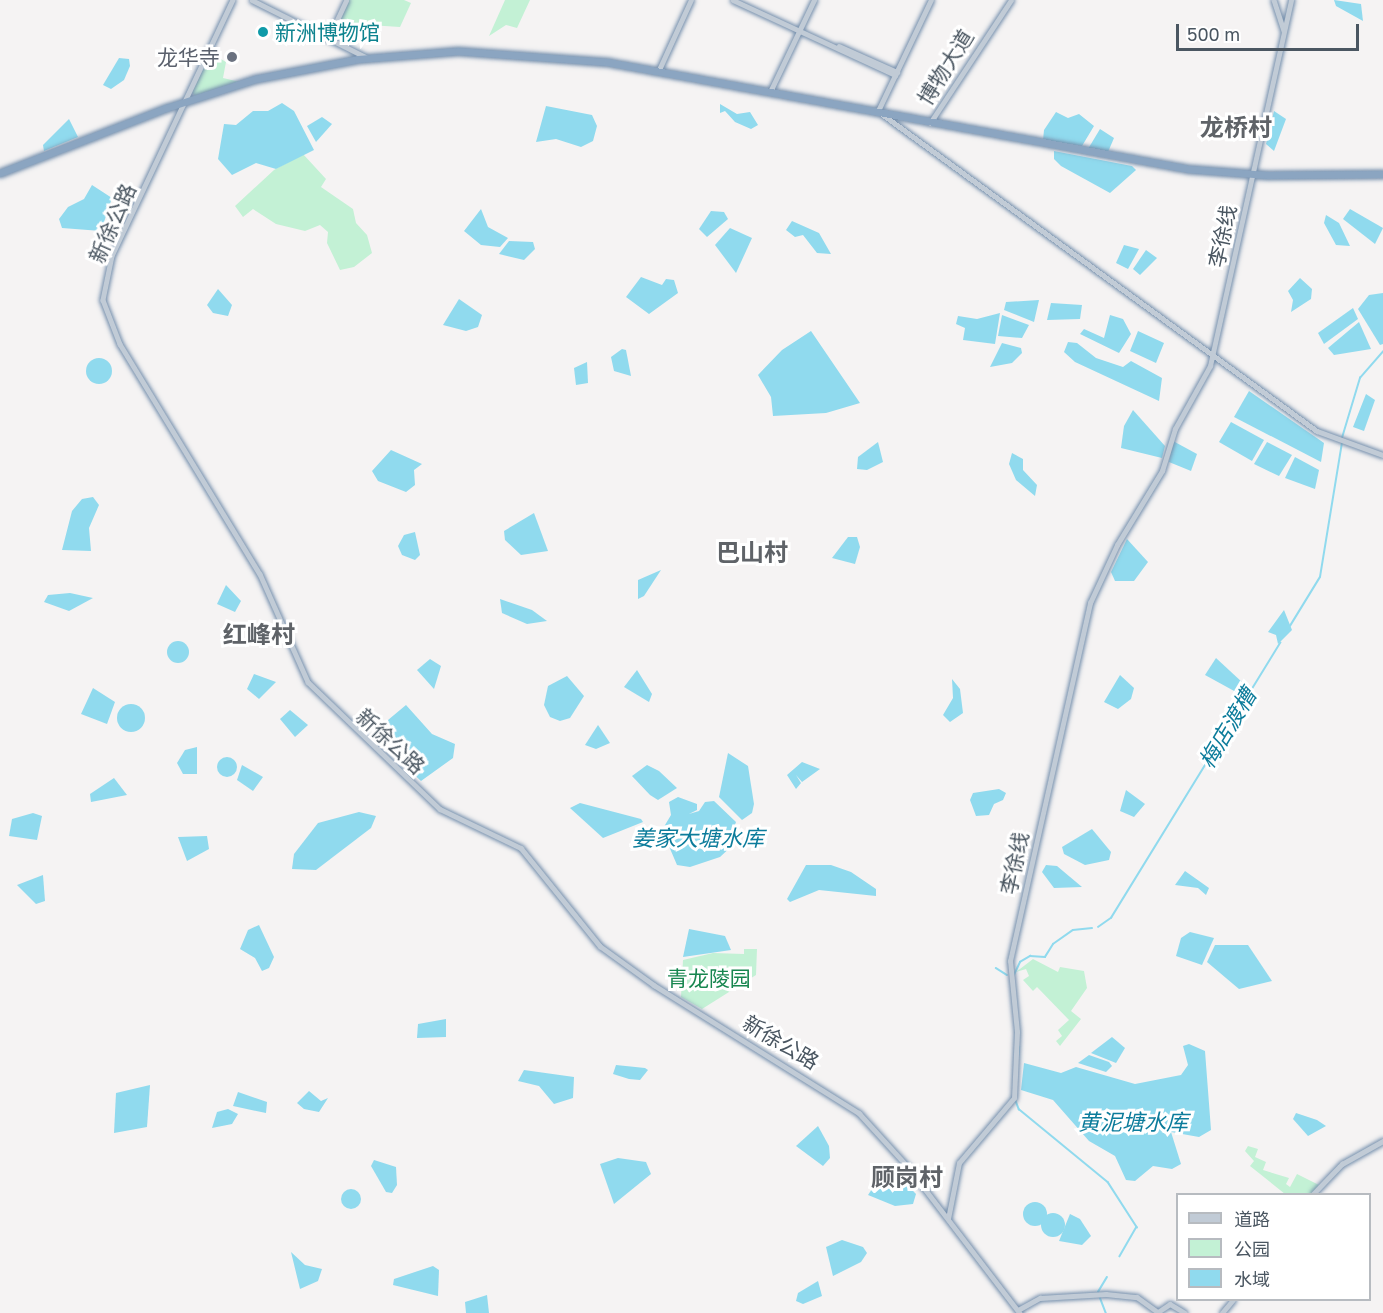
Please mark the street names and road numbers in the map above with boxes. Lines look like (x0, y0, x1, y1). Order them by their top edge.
street label: 博物大道 (912, 25, 978, 109)
street label: 新徐公路 (83, 180, 141, 266)
street label: 李徐线 (1203, 203, 1241, 269)
street label: 新徐公路 (352, 703, 430, 779)
street label: 李徐线 (995, 830, 1033, 896)
street label: 新徐公路 (739, 1010, 823, 1074)

